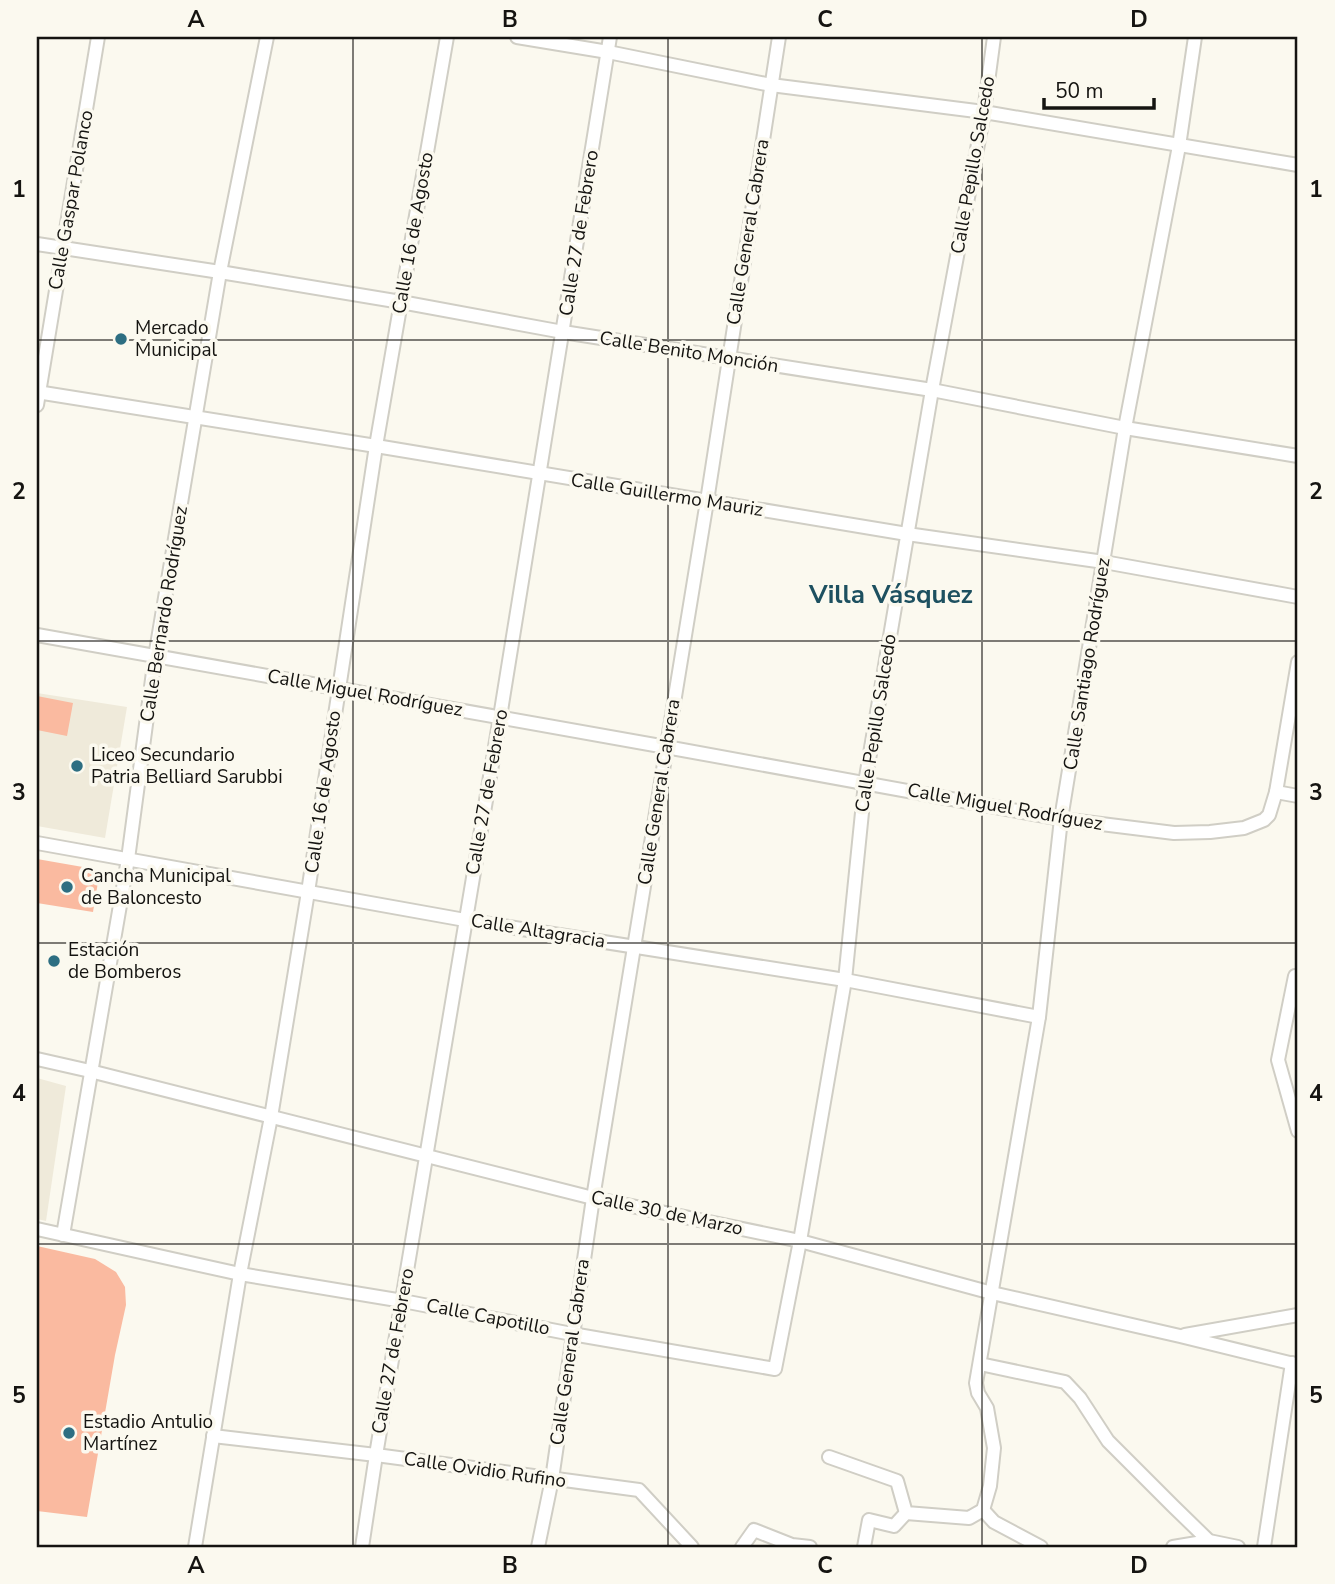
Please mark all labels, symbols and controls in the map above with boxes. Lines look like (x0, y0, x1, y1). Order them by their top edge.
text: A (187, 4, 205, 35)
text: B (502, 4, 518, 35)
text: C (817, 4, 833, 35)
text: D (1130, 4, 1148, 35)
scale bar (1044, 66, 1155, 110)
street label: Calle Pepillo Salcedo (945, 74, 1001, 256)
text: 50 m (1055, 77, 1104, 105)
street label: Calle Gaspar Polanco (42, 108, 100, 292)
street label: Calle General Cabrera (720, 137, 776, 327)
street label: Calle 27 de Febrero (553, 148, 605, 318)
street label: Calle 16 de Agosto (386, 150, 440, 316)
text: 1 (12, 174, 26, 205)
text: 1 (1309, 174, 1323, 205)
place label: Mercado Municipal (135, 315, 217, 363)
street label: Calle Benito Monción (598, 325, 780, 379)
marker: Mercado Municipal (113, 331, 129, 347)
street label: Calle Guillermo Mauriz (569, 467, 765, 523)
text: 2 (12, 476, 26, 507)
text: 2 (1309, 476, 1323, 507)
street label: Calle Bernardo Rodríguez (134, 504, 194, 724)
street label: Calle Santiago Rodríguez (1057, 556, 1117, 772)
district label: Villa Vásquez (808, 577, 973, 612)
street label: Calle Pepillo Salcedo (849, 632, 903, 814)
street label: Calle Miguel Rodríguez (265, 663, 465, 723)
street label: Calle General Cabrera (631, 697, 687, 887)
street label: Calle 27 de Febrero (460, 707, 514, 877)
street label: Calle 16 de Agosto (299, 709, 347, 875)
place label: Liceo Secundario Patria Belliard Sarubbi (91, 742, 283, 790)
marker: Liceo Secundario Patria Belliard Sarubbi (69, 758, 85, 774)
text: 3 (12, 777, 26, 808)
street label: Calle Miguel Rodríguez (905, 777, 1105, 837)
text: 3 (1309, 777, 1323, 808)
place label: Cancha Municipal de Baloncesto (81, 863, 231, 911)
marker: Cancha Municipal de Baloncesto (59, 879, 75, 895)
street label: Calle Altagracia (469, 908, 607, 954)
place label: Estación de Bomberos (68, 937, 181, 985)
marker: Estación de Bomberos (46, 953, 62, 969)
text: 4 (12, 1078, 26, 1109)
text: 4 (1309, 1078, 1323, 1109)
street label: Calle 30 de Marzo (589, 1184, 745, 1242)
street label: Calle General Cabrera (544, 1257, 596, 1447)
street label: Calle 27 de Febrero (366, 1266, 420, 1436)
street label: Calle Capotillo (424, 1292, 552, 1342)
text: 5 (12, 1380, 26, 1411)
text: 5 (1309, 1380, 1323, 1411)
place label: Estadio Antulio Martínez (83, 1409, 213, 1457)
marker: Estadio Antulio Martínez (61, 1425, 77, 1441)
street label: Calle Ovidio Rufino (402, 1446, 568, 1494)
text: A (187, 1550, 205, 1581)
text: B (502, 1550, 518, 1581)
text: C (817, 1550, 833, 1581)
text: D (1130, 1550, 1148, 1581)

